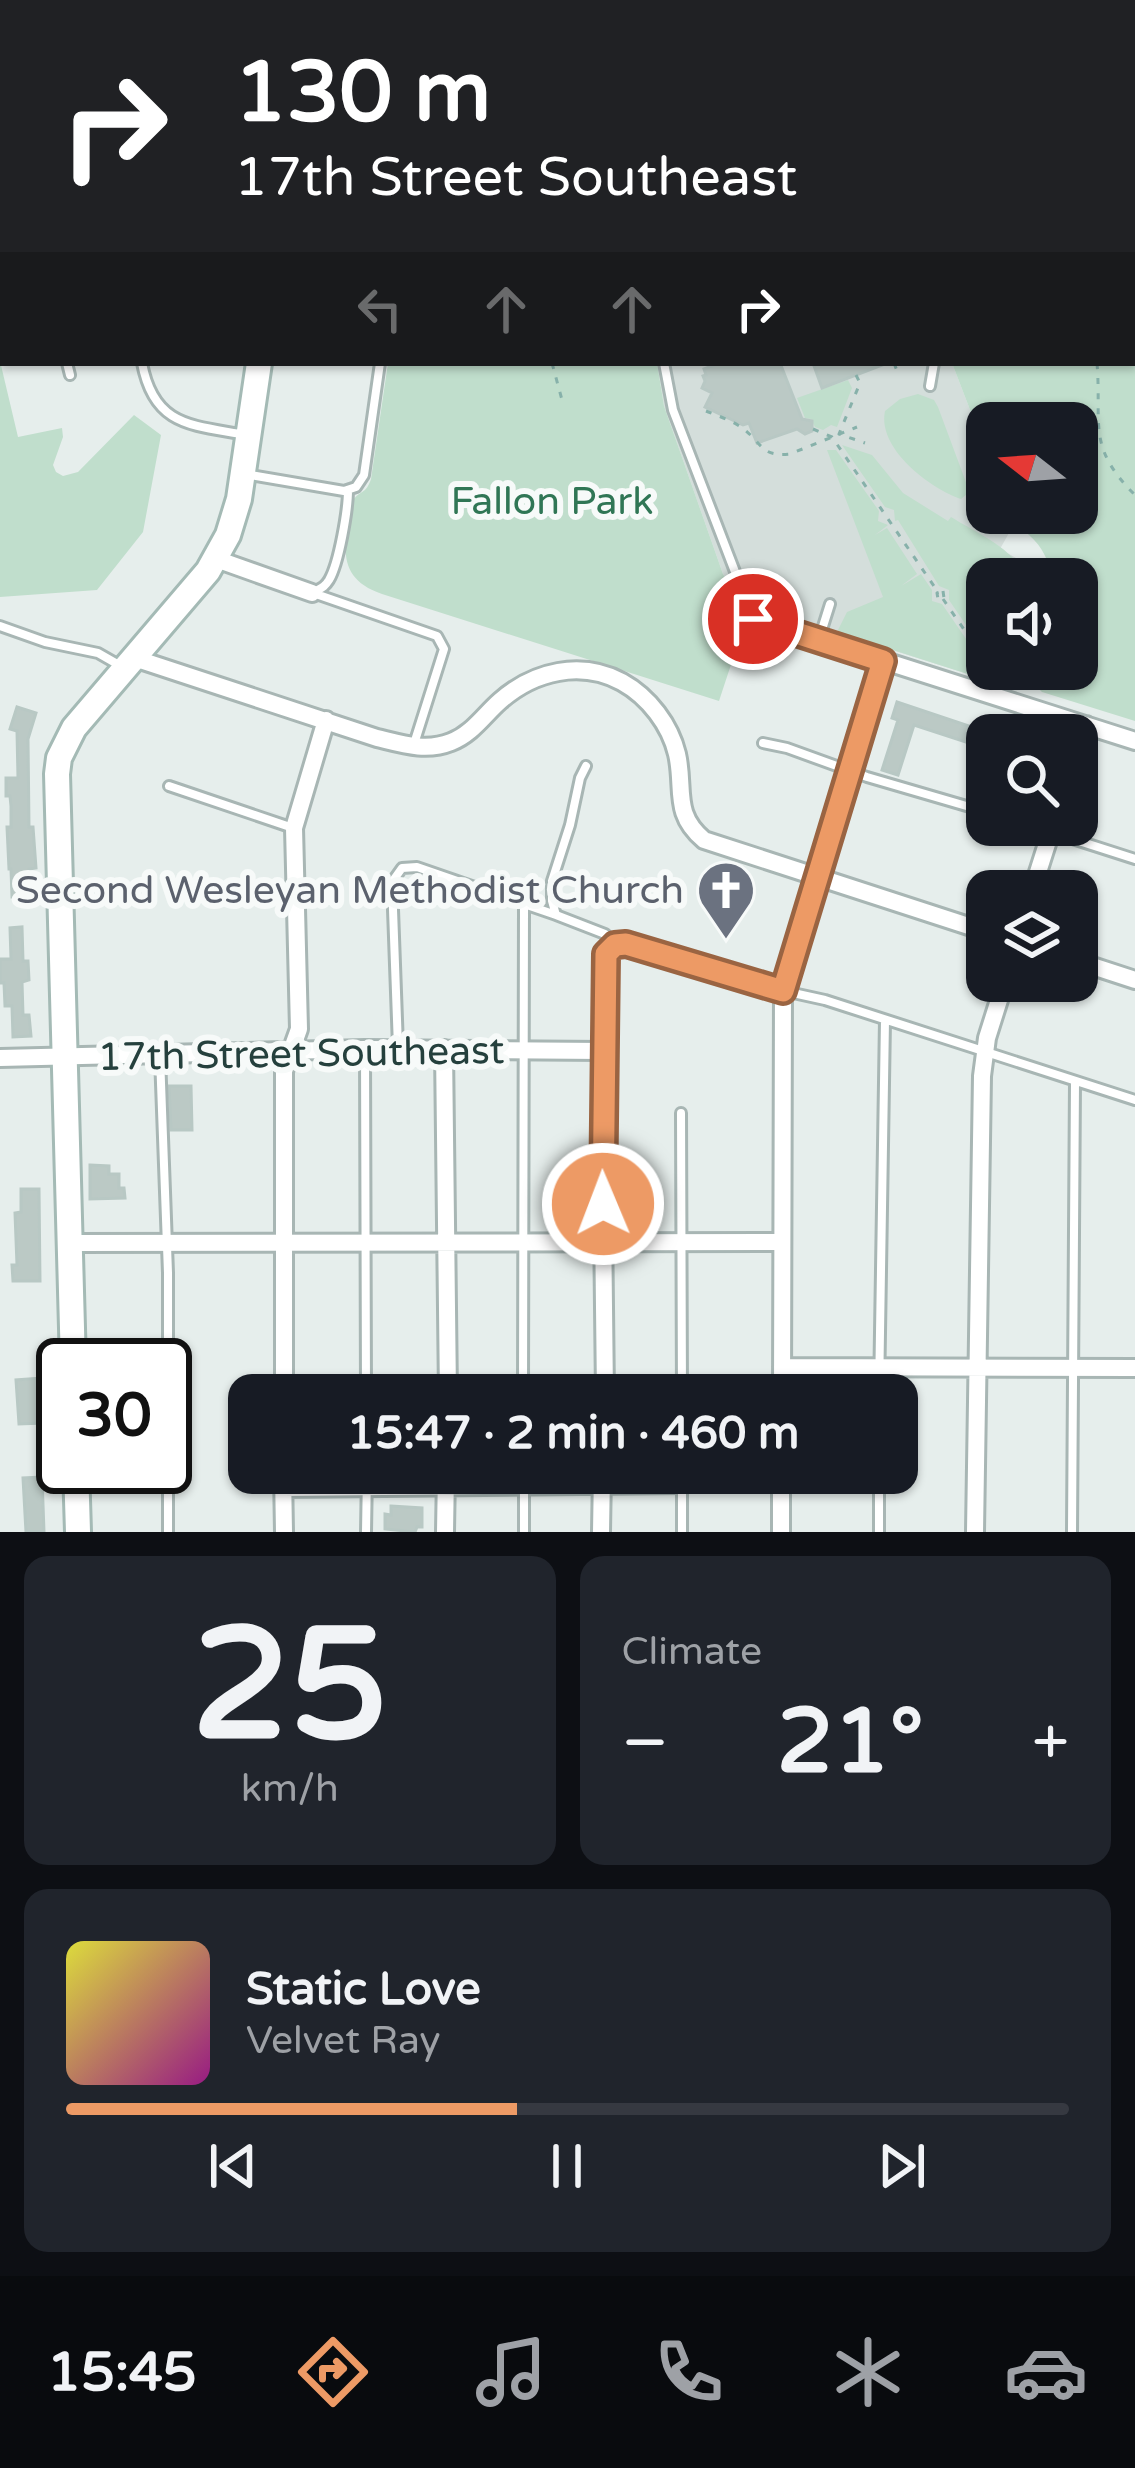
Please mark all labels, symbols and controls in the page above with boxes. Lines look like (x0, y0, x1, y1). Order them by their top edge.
text: 130 m (234, 43, 491, 144)
icon: right (36, 48, 192, 204)
text: 17th Street Southeast (234, 145, 798, 210)
icon: left (347, 276, 413, 342)
icon: ahead (473, 276, 539, 342)
icon: ahead (599, 276, 665, 342)
icon: right (725, 276, 791, 342)
north arrow (966, 402, 1098, 534)
map controls (966, 402, 1098, 1002)
park label: Fallon Park (451, 478, 654, 525)
button: sound (966, 558, 1098, 690)
pin (702, 568, 804, 670)
icon: arrive (720, 586, 786, 652)
button: search (966, 714, 1098, 846)
church icon: Second Wesleyan Methodist Church (695, 859, 757, 941)
place label: Second Wesleyan Methodist Church (16, 867, 684, 914)
button: layers (966, 870, 1098, 1002)
street label: 17th Street Southeast (97, 1027, 505, 1081)
position arrow (540, 1141, 666, 1267)
speed limit sign: 30 (36, 1338, 192, 1494)
text: 15:47 · 2 min · 460 m (347, 1407, 799, 1461)
text: 25 (192, 1593, 388, 1781)
text: Climate (622, 1628, 762, 1675)
text: 21° (777, 1688, 924, 1797)
text: − (622, 1703, 669, 1783)
text: + (1032, 1703, 1069, 1783)
text: km/h (241, 1765, 339, 1812)
text: Static Love (246, 1963, 481, 2017)
text: Velvet Ray (246, 2017, 441, 2064)
icon: previous (200, 2133, 266, 2199)
icon: pause (534, 2133, 600, 2199)
icon: next (869, 2133, 935, 2199)
icon: directions (291, 2330, 375, 2414)
icon: music (469, 2330, 553, 2414)
icon: phone (647, 2330, 731, 2414)
icon: climate (826, 2330, 910, 2414)
icon: car (1004, 2330, 1088, 2414)
text: 15:45 (47, 2340, 197, 2405)

